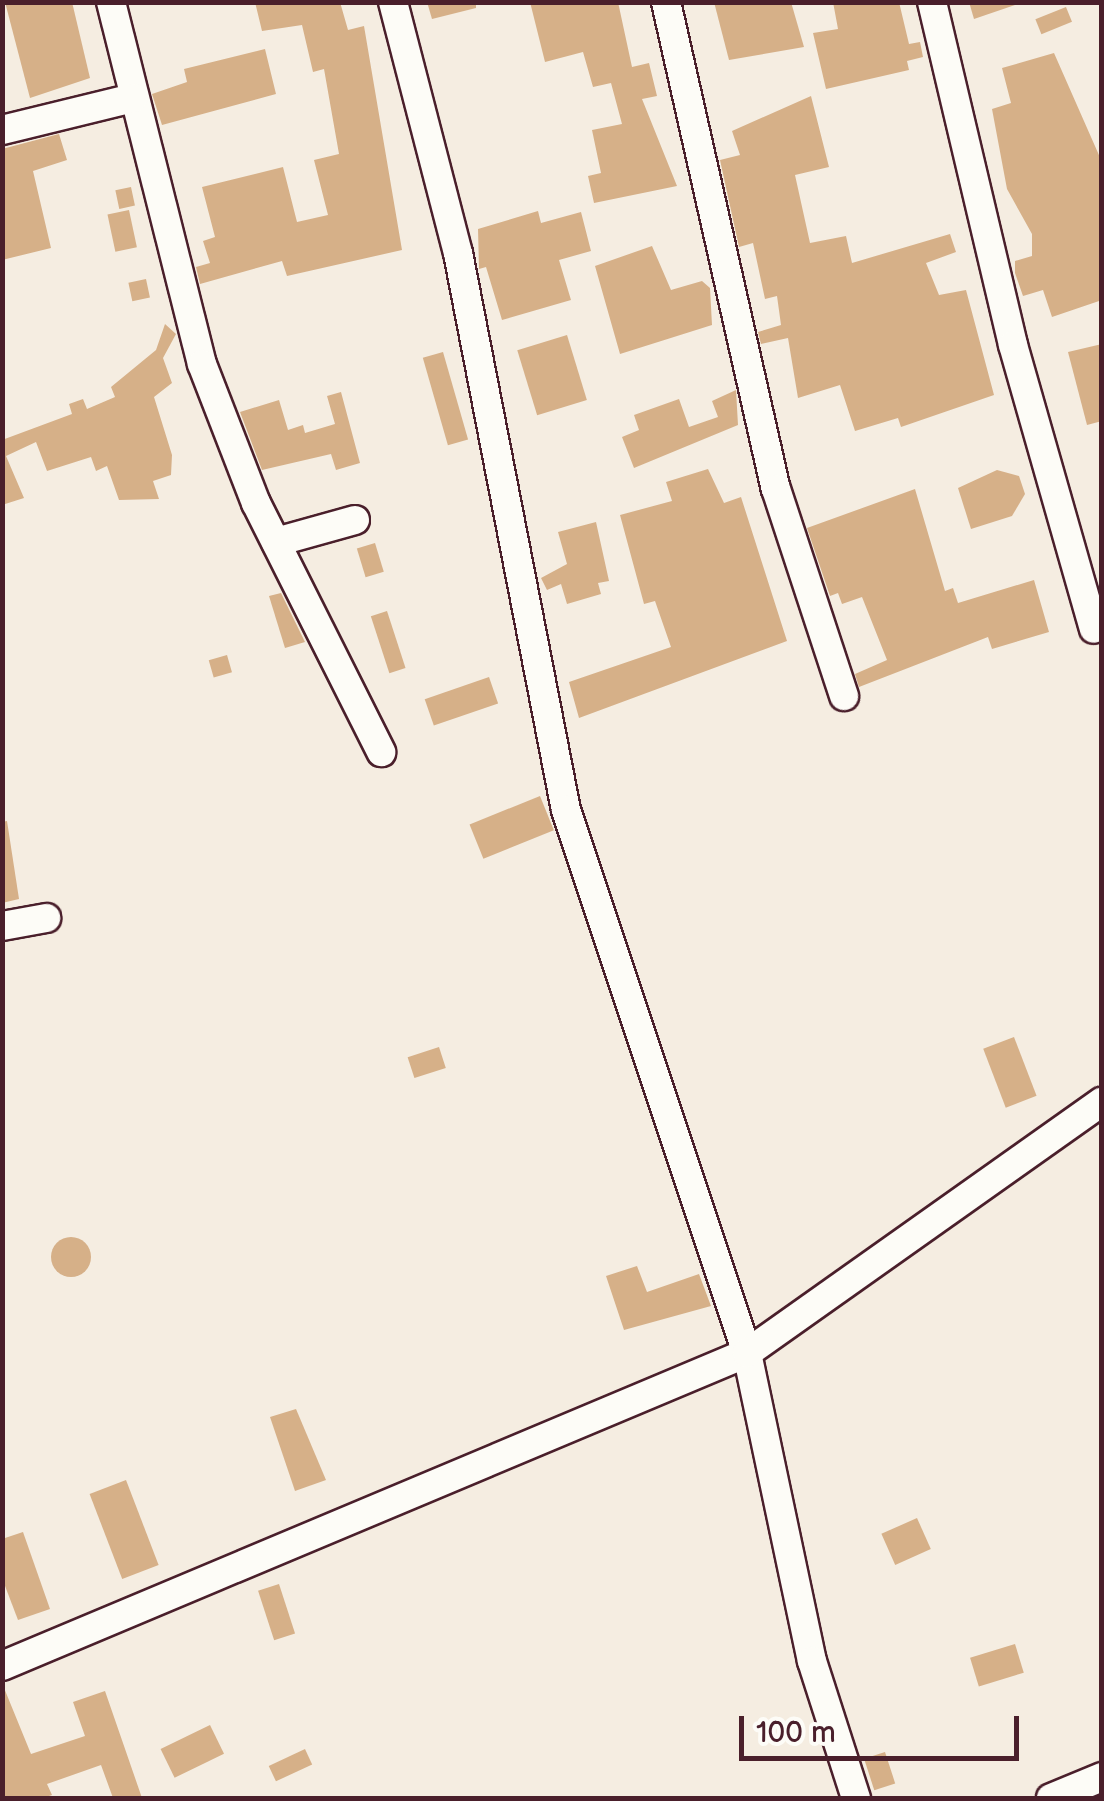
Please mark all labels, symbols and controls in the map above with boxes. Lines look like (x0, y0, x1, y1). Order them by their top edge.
scale bar (744, 1696, 1024, 1758)
text: 100 m (756, 1715, 836, 1751)

